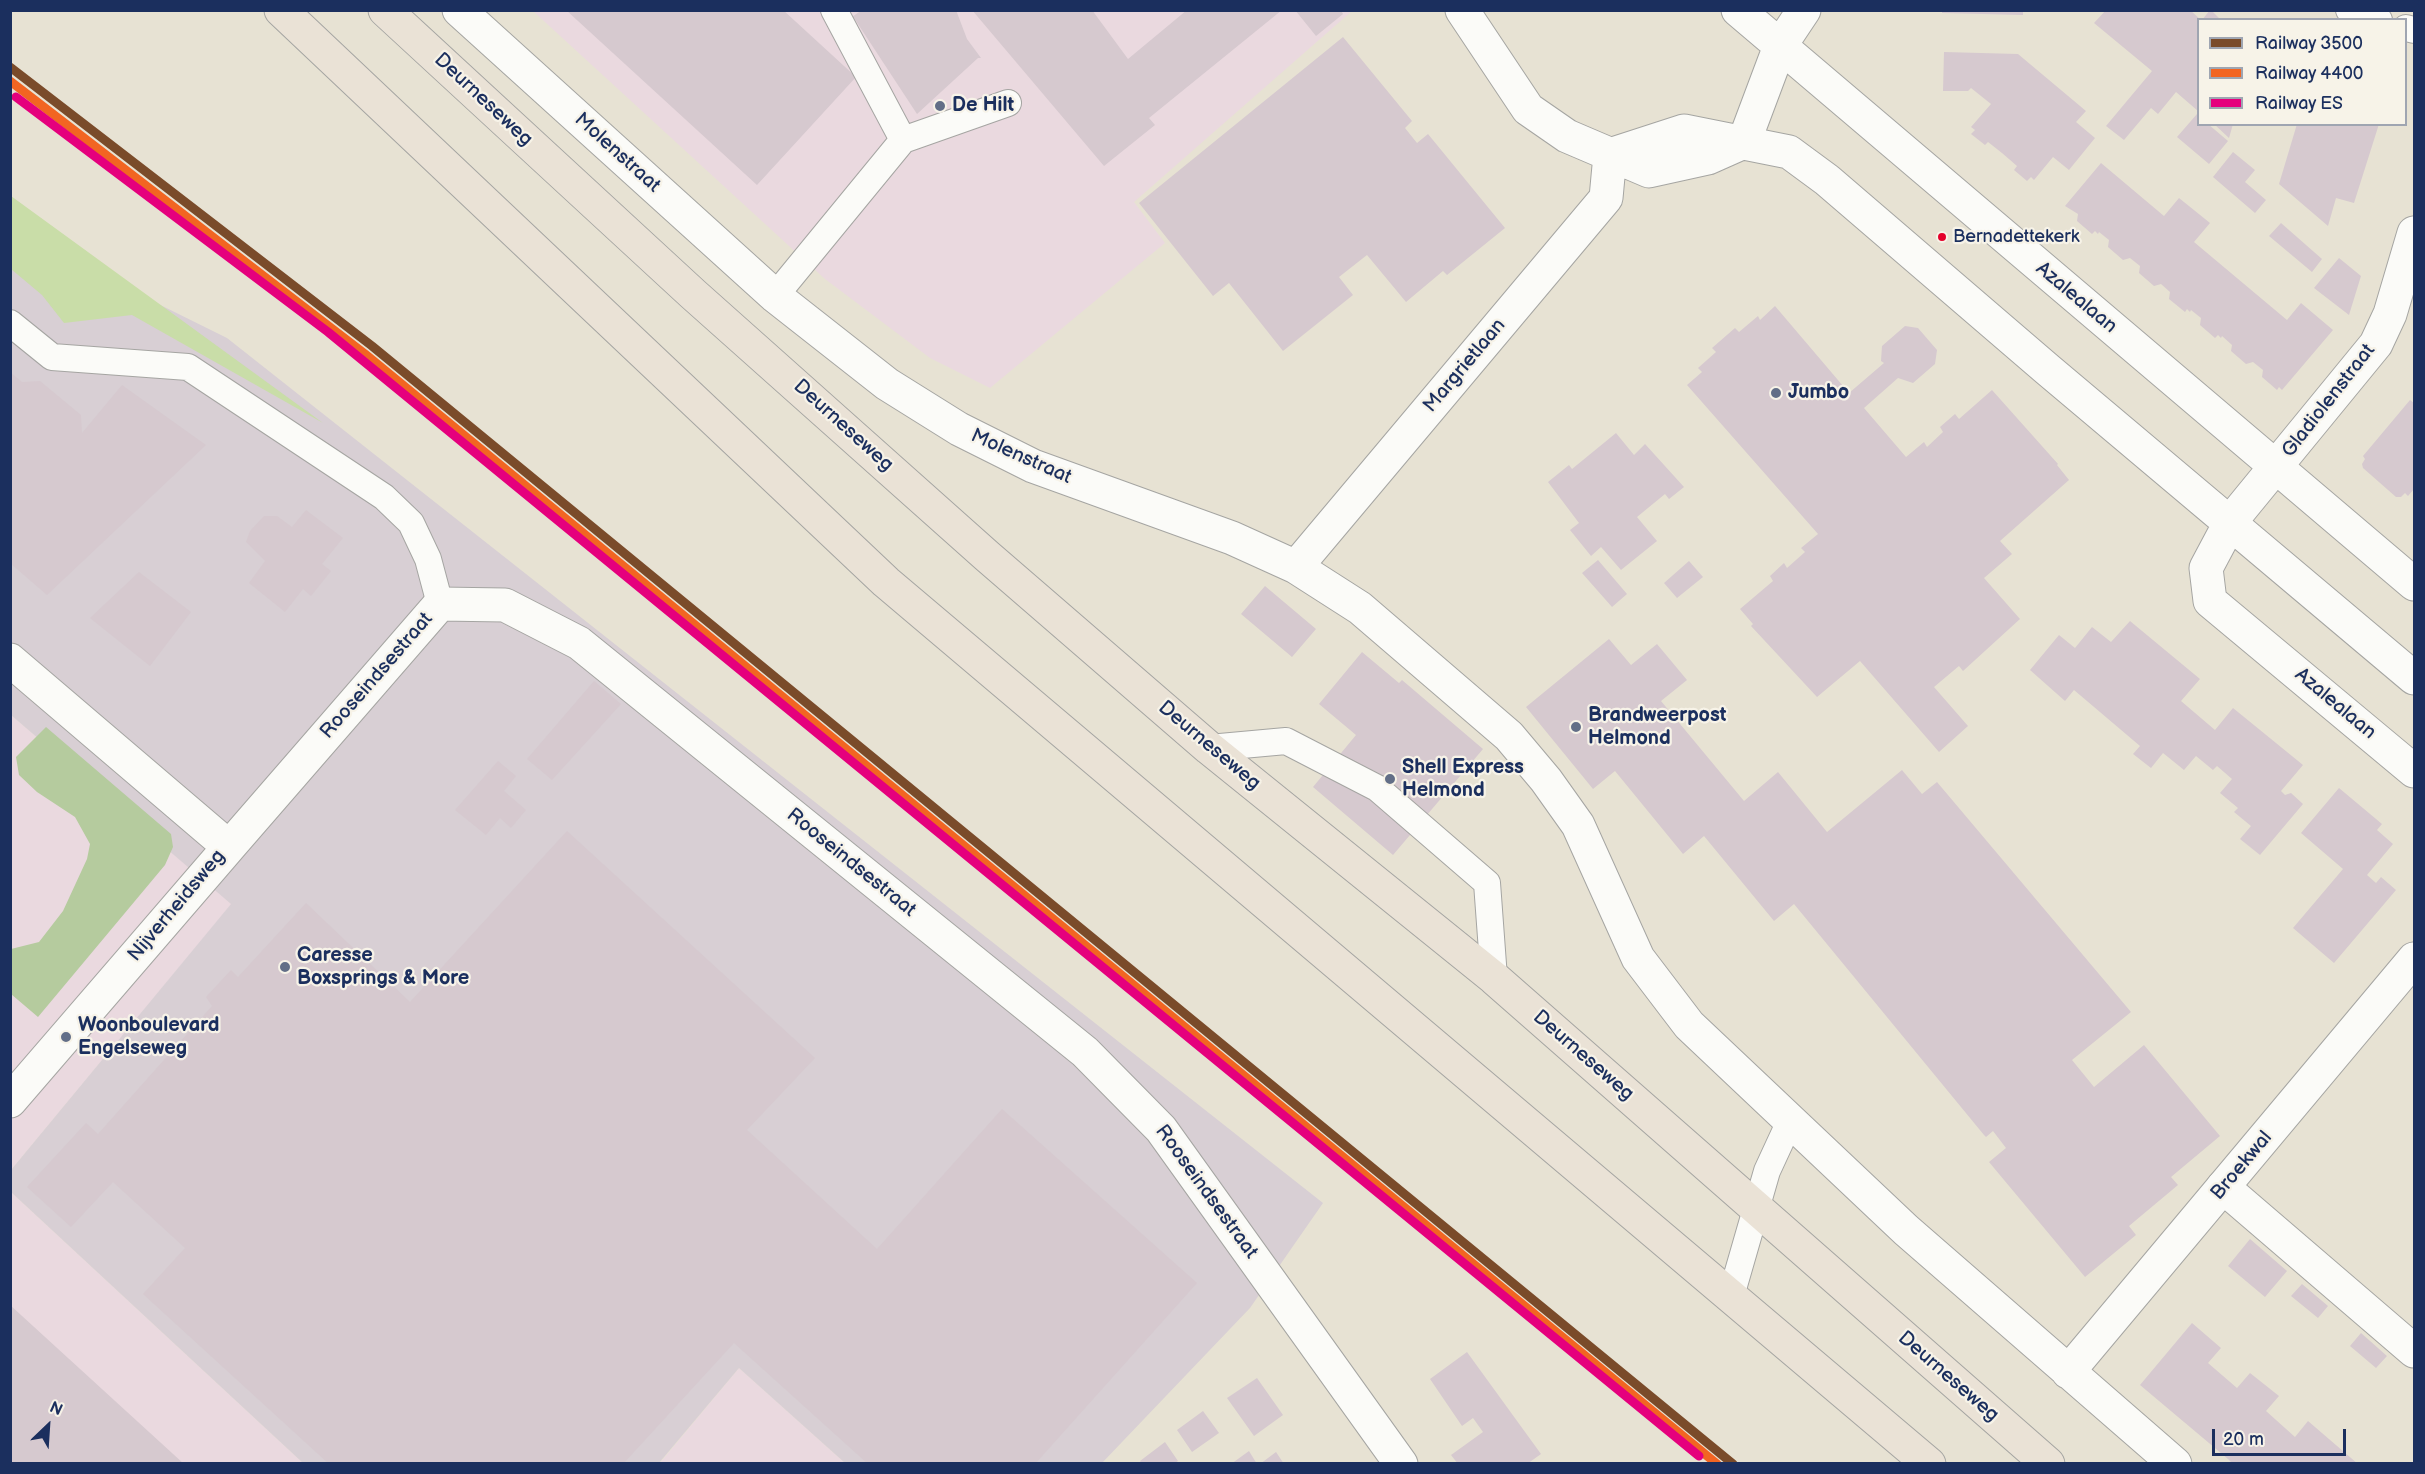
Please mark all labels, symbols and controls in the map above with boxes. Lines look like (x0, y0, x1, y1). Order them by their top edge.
legend (2197, 18, 2407, 126)
text: Railway 3500 (2255, 33, 2363, 54)
street label: Deurneseweg (429, 48, 537, 152)
text: Railway 4400 (2255, 63, 2363, 84)
text: Railway ES (2255, 93, 2343, 114)
place label: De Hilt (952, 94, 1014, 118)
marker: De Hilt (933, 99, 947, 113)
street label: Molenstraat (569, 108, 665, 198)
place label: Bernadettekerk (1953, 226, 2080, 248)
marker: Bernadettekerk (1936, 231, 1948, 243)
street label: Azalealaan (2031, 257, 2121, 339)
street label: Margrietlaan (1419, 314, 1511, 418)
street label: Gladiolenstraat (2277, 340, 2381, 462)
street label: Deurneseweg (788, 375, 898, 477)
place label: Jumbo (1788, 381, 1849, 405)
marker: Jumbo (1769, 386, 1783, 400)
street label: Molenstraat (967, 424, 1075, 490)
street label: Rooseindsestraat (316, 608, 438, 744)
street label: Azalealaan (2290, 663, 2380, 745)
street label: Deurneseweg (1153, 696, 1265, 796)
place label: Brandweerpost Helmond (1588, 704, 1727, 751)
marker: Brandweerpost Helmond (1569, 720, 1583, 734)
place label: Shell Express Helmond (1402, 756, 1524, 803)
marker: Shell Express Helmond (1383, 772, 1397, 786)
street label: Rooseindsestraat (781, 803, 921, 923)
street label: Nijverheidsweg (123, 845, 231, 967)
place label: Caresse Boxsprings & More (297, 944, 469, 991)
marker: Caresse Boxsprings & More (278, 960, 292, 974)
street label: Deurneseweg (1528, 1006, 1638, 1106)
place label: Woonboulevard Engelseweg (78, 1014, 219, 1061)
marker: Woonboulevard Engelseweg (59, 1030, 73, 1044)
street label: Rooseindsestraat (1149, 1120, 1263, 1264)
street label: Broekwal (2206, 1127, 2278, 1205)
street label: Deurneseweg (1893, 1327, 2003, 1427)
north arrow (18, 1396, 78, 1456)
text: N (46, 1398, 65, 1420)
scale bar (2215, 1417, 2348, 1455)
text: 20 m (2223, 1429, 2264, 1450)

